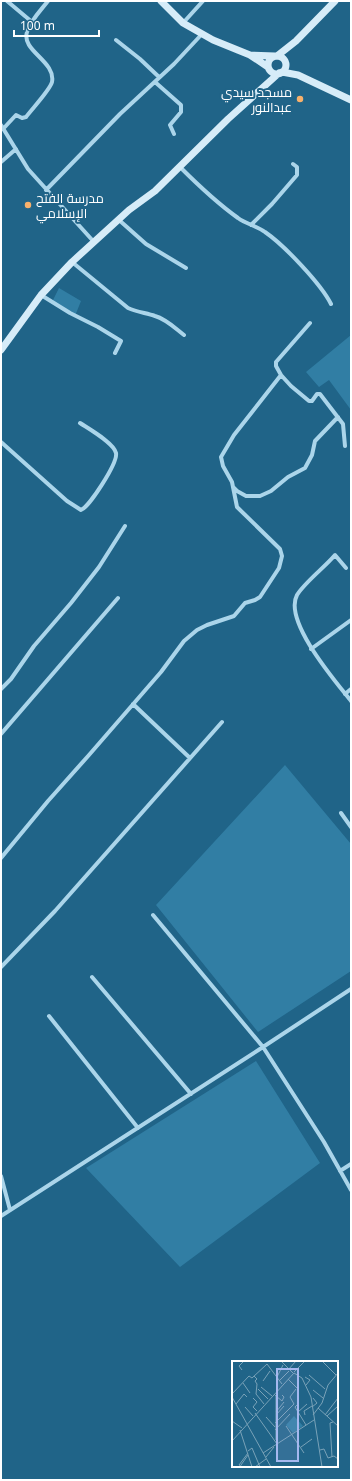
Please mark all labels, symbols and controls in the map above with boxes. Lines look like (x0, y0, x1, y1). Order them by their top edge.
scale bar (14, 12, 99, 38)
text: 100 m (20, 17, 55, 34)
place label: مسجد سيدي عبدالنور (221, 83, 292, 116)
marker: مسجد سيدي عبدالنور (295, 94, 305, 104)
place label: مدرسة الفتح الإسلامي (36, 189, 104, 224)
marker: مدرسة الفتح الإسلامي (23, 200, 33, 210)
inset map (232, 1361, 338, 1467)

